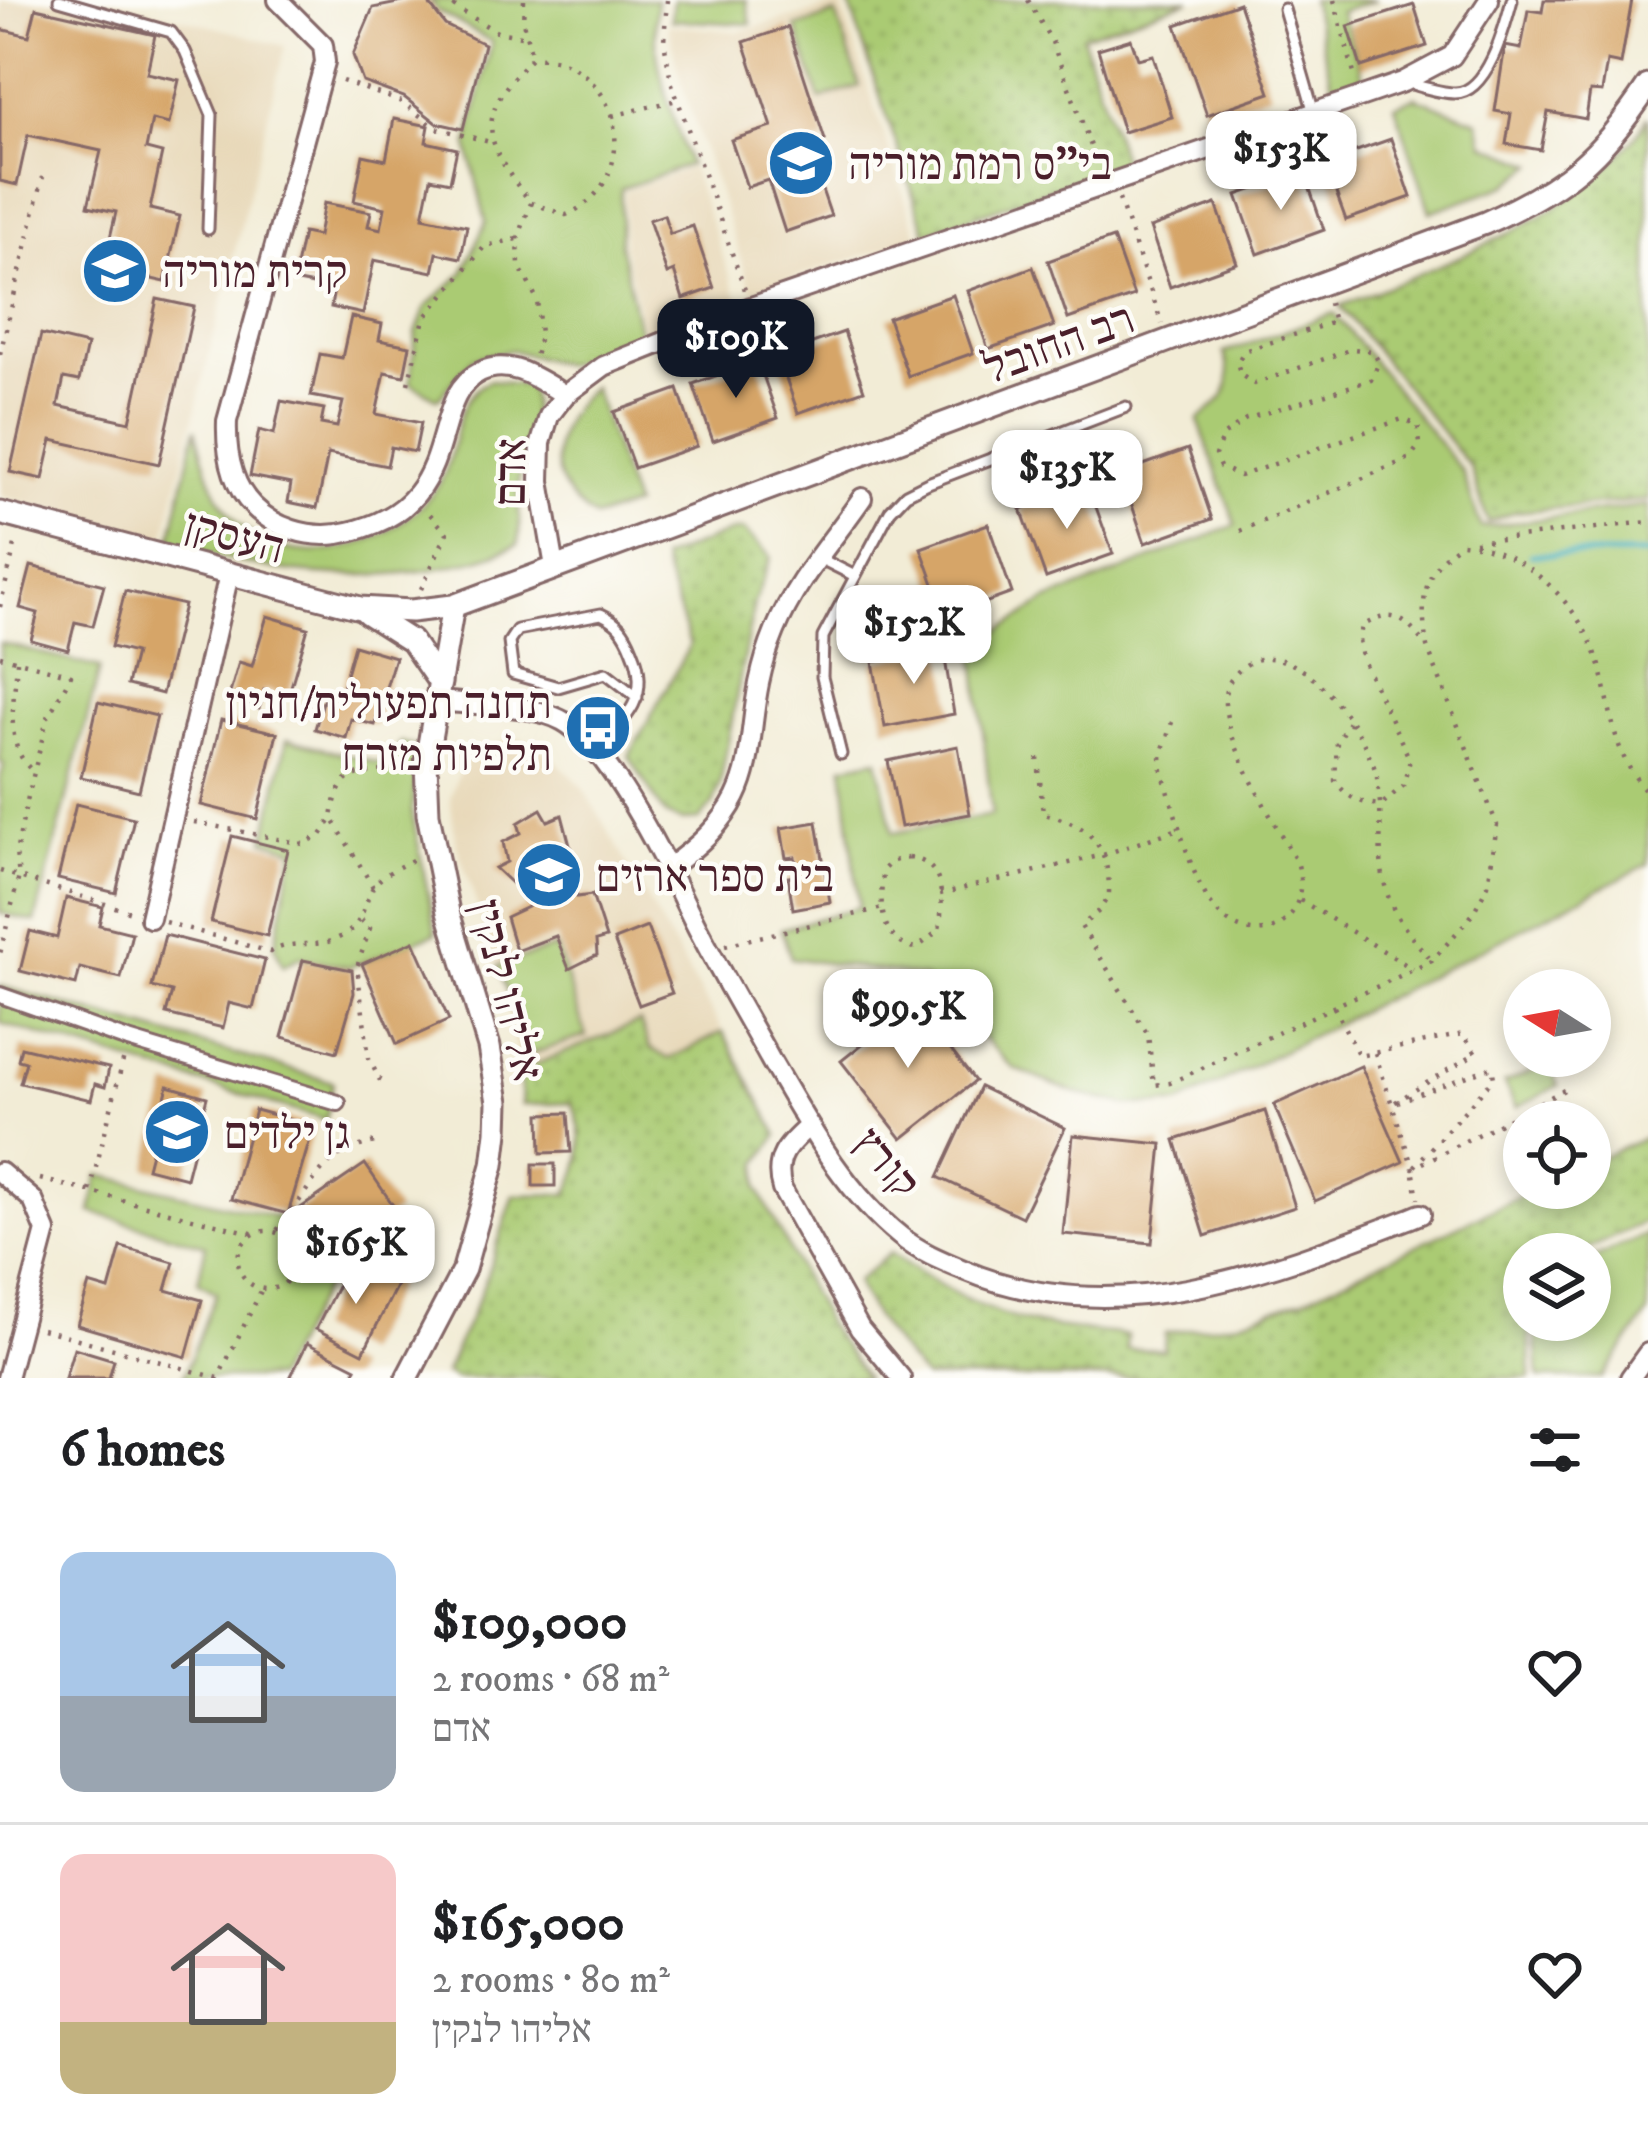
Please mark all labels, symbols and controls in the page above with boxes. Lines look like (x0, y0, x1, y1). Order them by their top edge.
pin: $153K (1197, 111, 1365, 213)
text: $153K (1233, 125, 1329, 174)
school or university icon: בי"ס רמת מוריה (766, 128, 836, 198)
place label: בי"ס רמת מוריה (848, 138, 1112, 194)
school or university icon: קרית מוריה (80, 236, 150, 306)
place label: קרית מוריה (162, 246, 348, 302)
street label: רב החובל (976, 292, 1142, 398)
pin: $109K (652, 299, 820, 401)
text: $109K (684, 313, 788, 362)
pin: $135K (983, 430, 1151, 532)
street label: אדם (483, 437, 541, 507)
text: $135K (1019, 444, 1115, 493)
street label: העסקן (178, 498, 290, 578)
pin: $152K (830, 585, 998, 687)
text: $152K (863, 599, 965, 648)
place label: תחנה תפעולית/חניון תלפיות מזרח (226, 677, 552, 785)
bus stop icon: תחנה תפעולית/חניון תלפיות מזרח (563, 693, 633, 763)
school or university icon: בית ספר ארזים (514, 840, 584, 910)
place label: בית ספר ארזים (596, 850, 834, 906)
street label: אליהו לנקין (456, 894, 555, 1087)
pin: $99.5K (810, 969, 1006, 1071)
north arrow (1503, 969, 1611, 1077)
map controls (1503, 969, 1611, 1341)
text: $99.5K (850, 983, 966, 1032)
school or university icon: גן ילדים (142, 1097, 212, 1167)
button: locate (1503, 1101, 1611, 1209)
place label: גן ילדים (224, 1107, 350, 1163)
street label: קורץ (840, 1117, 931, 1211)
pin: $165K (272, 1205, 440, 1307)
text: $165K (305, 1219, 407, 1268)
button: layers (1503, 1233, 1611, 1341)
icon: filters (1522, 1417, 1588, 1483)
text: 6 homes (60, 1418, 225, 1482)
text: $109,000 (432, 1591, 627, 1655)
icon: home (156, 1600, 300, 1744)
icon: heart (1522, 1639, 1588, 1705)
text: 2 rooms · 68 m² (432, 1655, 669, 1704)
text: אדם (432, 1705, 491, 1754)
text: $165,000 (432, 1892, 625, 1956)
icon: home (156, 1902, 300, 2046)
icon: heart (1522, 1941, 1588, 2007)
text: 2 rooms · 80 m² (432, 1956, 670, 2005)
text: אליהו לנקין (432, 2006, 592, 2055)

